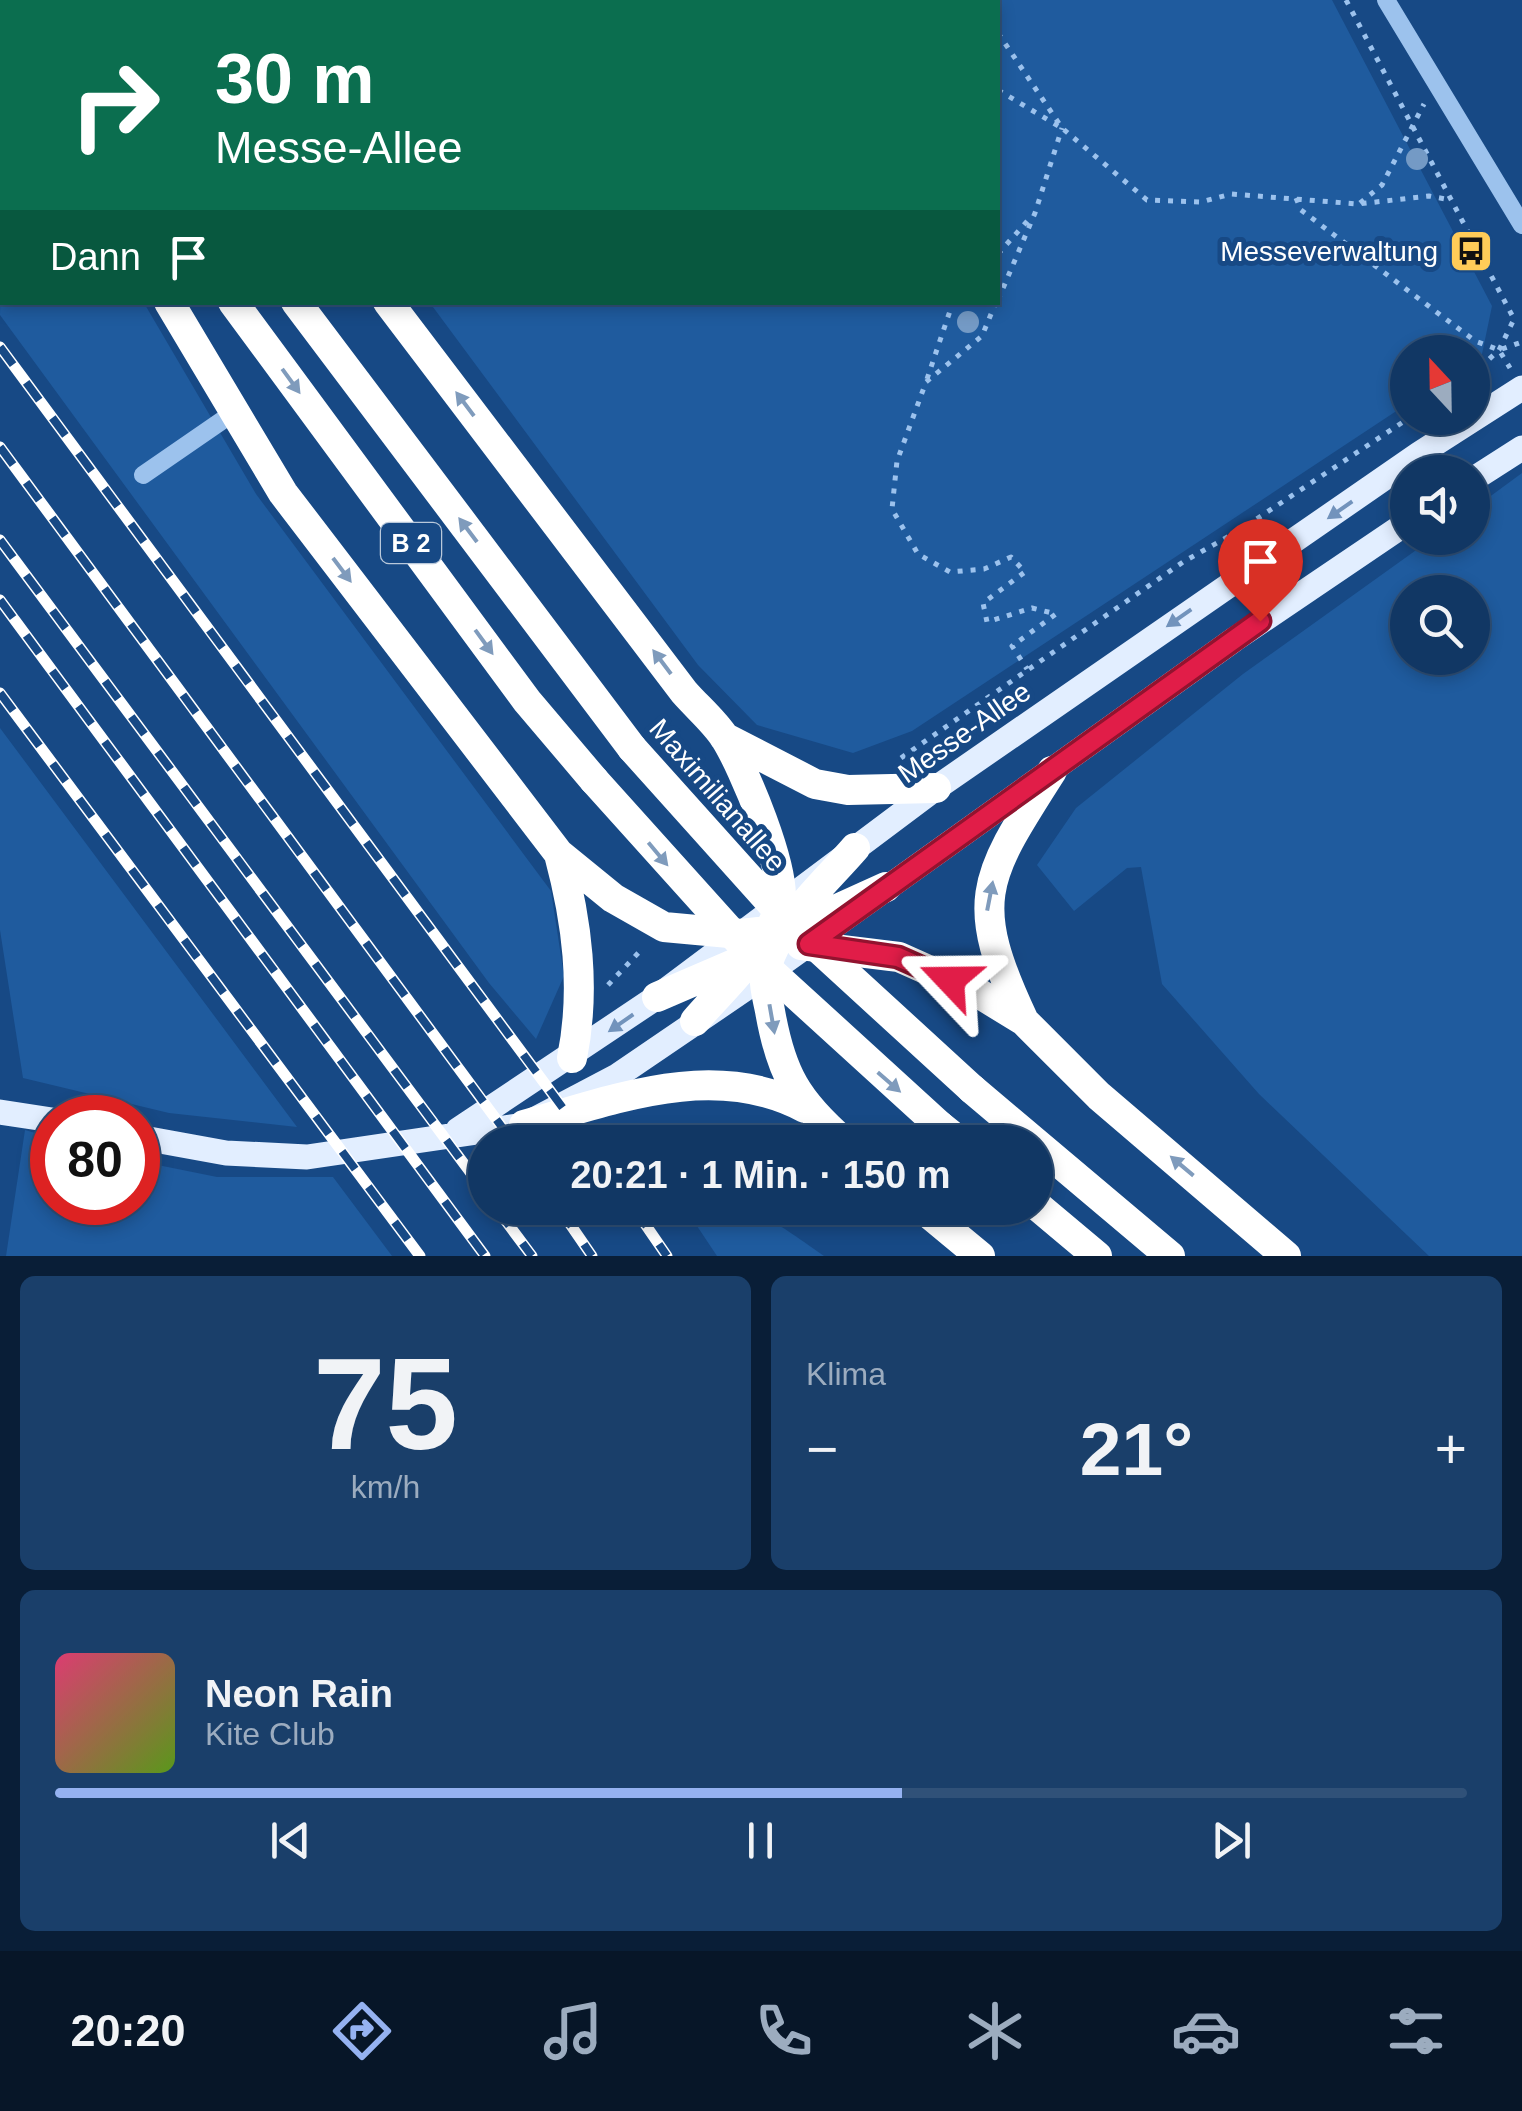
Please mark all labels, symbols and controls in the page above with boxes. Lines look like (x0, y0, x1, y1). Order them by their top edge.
icon: right (50, 40, 180, 170)
text: 30 m (215, 40, 375, 118)
text: Messe-Allee (215, 122, 463, 173)
bus stop icon: Messeverwaltung (1448, 228, 1494, 274)
icon: arrive (161, 230, 216, 285)
text: Dann (50, 236, 141, 278)
place label: Messeverwaltung (1220, 236, 1438, 267)
north arrow (1390, 335, 1490, 435)
map controls (1390, 335, 1490, 675)
one-way arrow (280, 368, 300, 394)
one-way arrow (455, 391, 476, 417)
button: sound (1390, 455, 1490, 555)
one-way arrow (1327, 500, 1353, 519)
one-way arrow (458, 518, 479, 544)
pin (1218, 519, 1303, 622)
road number: B 2 (381, 523, 441, 563)
icon: arrive (1233, 534, 1288, 589)
one-way arrow (332, 557, 352, 583)
button: search (1390, 575, 1490, 675)
one-way arrow (1166, 608, 1193, 627)
one-way arrow (473, 629, 493, 655)
one-way arrow (652, 649, 672, 675)
street label: Messe-Allee (892, 676, 1036, 789)
street label: Maximilianallee (643, 713, 792, 878)
one-way arrow (646, 842, 668, 867)
one-way arrow (983, 880, 998, 911)
position arrow (898, 928, 1002, 1032)
one-way arrow (765, 1004, 780, 1036)
one-way arrow (608, 1013, 634, 1032)
one-way arrow (876, 1070, 901, 1092)
speed limit sign: 80 (30, 1095, 160, 1225)
text: 20:21 · 1 Min. · 150 m (570, 1154, 951, 1196)
one-way arrow (1169, 1156, 1194, 1177)
text: 75 (313, 1331, 458, 1477)
text: Klima (806, 1356, 886, 1392)
text: 21° (1080, 1407, 1193, 1491)
text: − (806, 1418, 838, 1480)
text: + (1435, 1418, 1467, 1480)
text: km/h (351, 1469, 420, 1505)
text: Neon Rain (205, 1673, 393, 1715)
text: Kite Club (205, 1716, 335, 1752)
icon: previous (263, 1813, 318, 1868)
icon: pause (733, 1813, 788, 1868)
icon: next (1204, 1813, 1259, 1868)
icon: directions (327, 1996, 397, 2066)
icon: music (538, 1996, 608, 2066)
icon: phone (749, 1996, 819, 2066)
icon: climate (960, 1996, 1030, 2066)
icon: car (1171, 1996, 1241, 2066)
icon: filters (1381, 1996, 1451, 2066)
text: 20:20 (70, 2005, 186, 2056)

